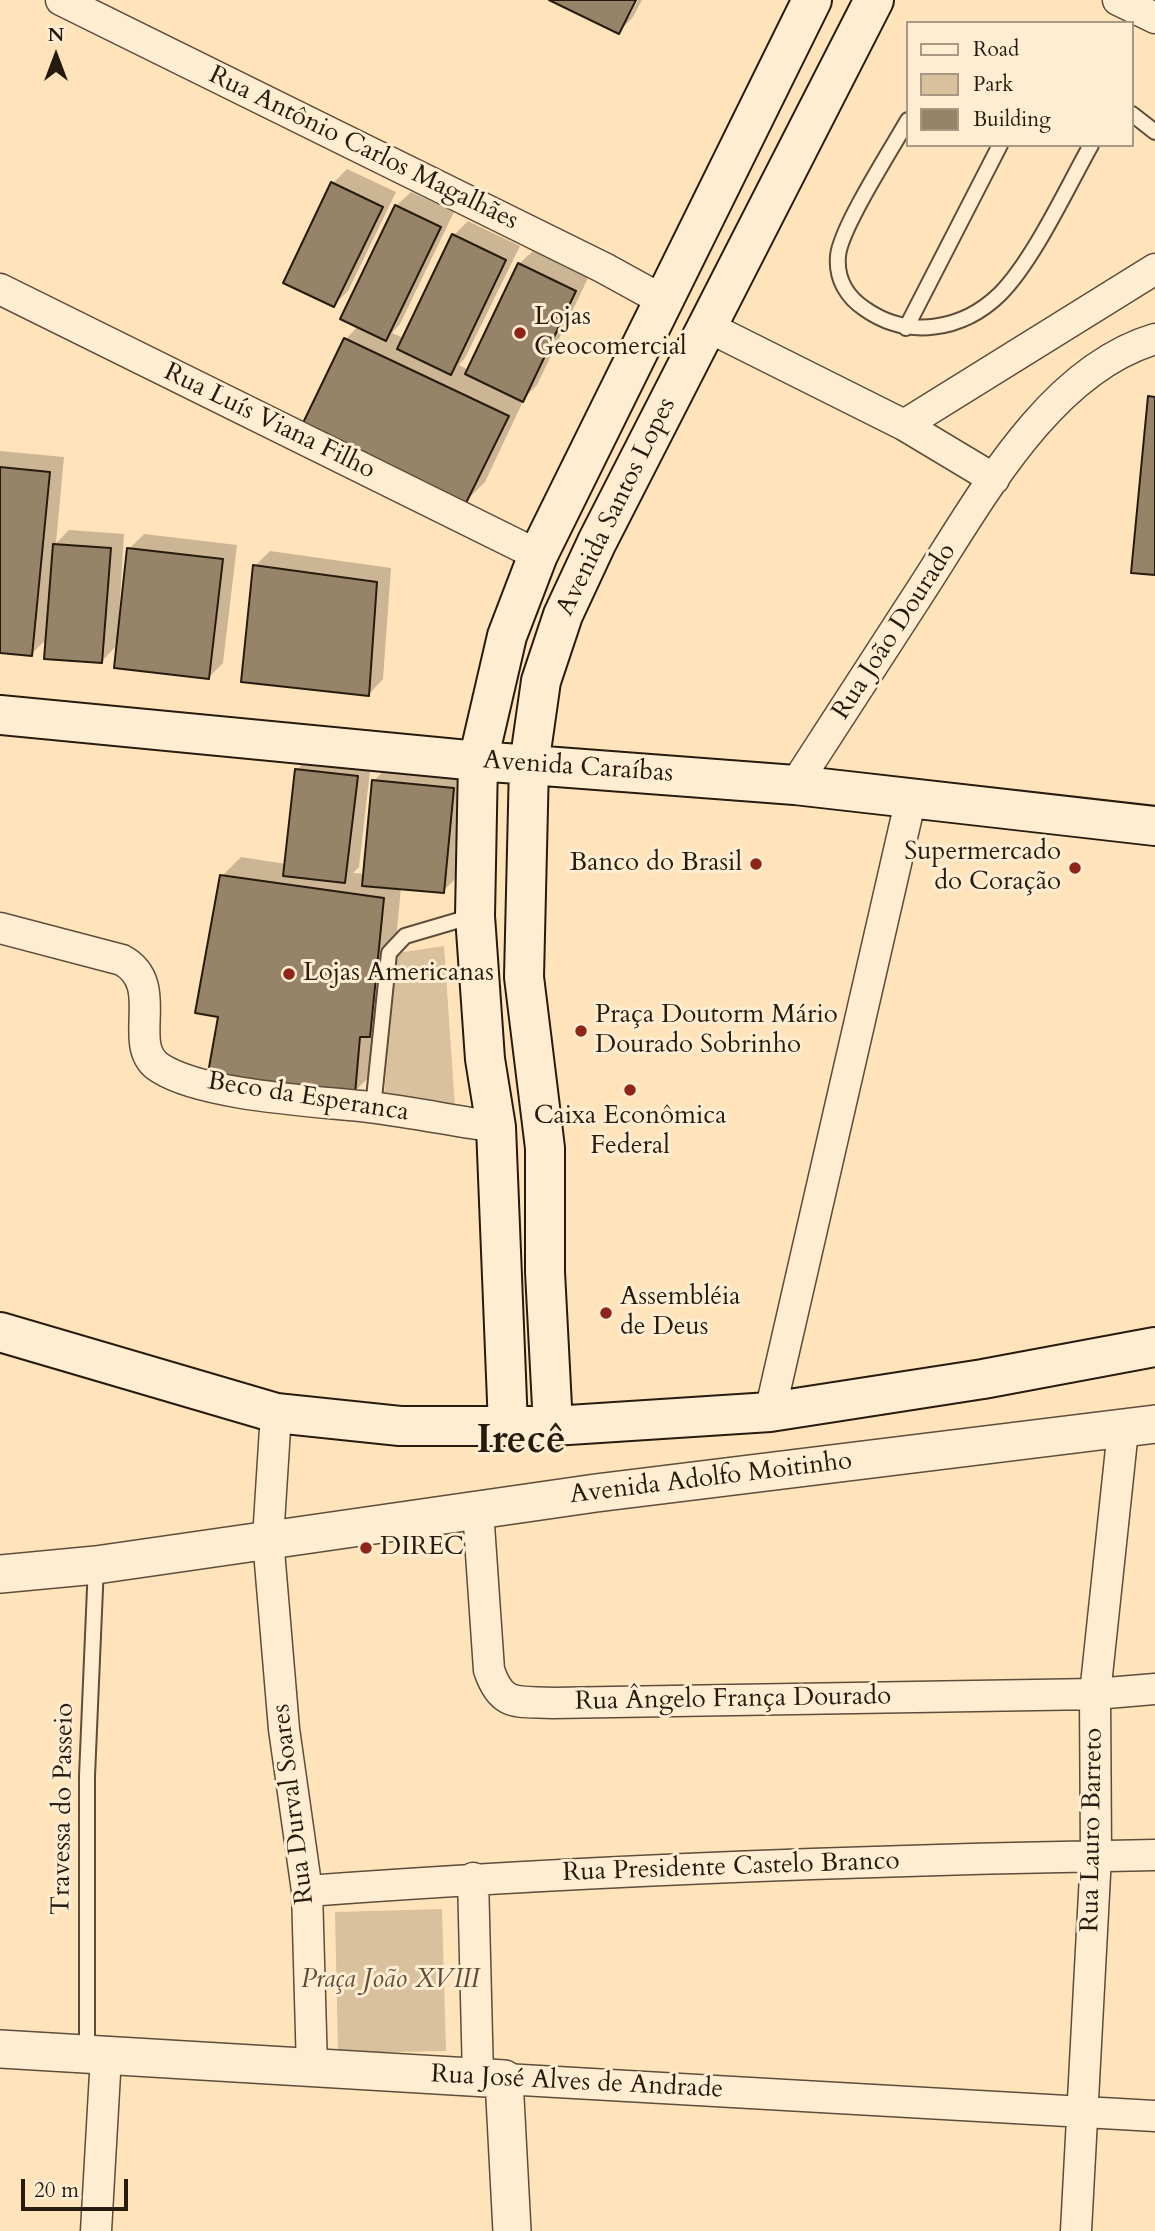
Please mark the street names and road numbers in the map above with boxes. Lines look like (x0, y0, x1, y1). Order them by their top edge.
street label: Rua Antônio Carlos Magalhães (203, 60, 523, 238)
street label: Rua Luís Viana Filho (158, 357, 380, 487)
street label: Avenida Santos Lopes (551, 393, 683, 621)
street label: Rua João Dourado (826, 538, 964, 726)
street label: Avenida Caraíbas (482, 746, 674, 790)
street label: Beco da Esperanca (205, 1067, 411, 1129)
street label: Avenida Adolfo Moitinho (568, 1446, 854, 1512)
street label: Rua Ângelo França Dourado (575, 1682, 891, 1718)
street label: Rua Durval Soares (266, 1702, 322, 1906)
street label: Travessa do Passeio (47, 1703, 81, 1915)
street label: Rua Lauro Barreto (1076, 1728, 1110, 1932)
street label: Rua Presidente Castelo Branco (562, 1847, 900, 1889)
street label: Rua José Alves de Andrade (430, 2060, 724, 2106)

